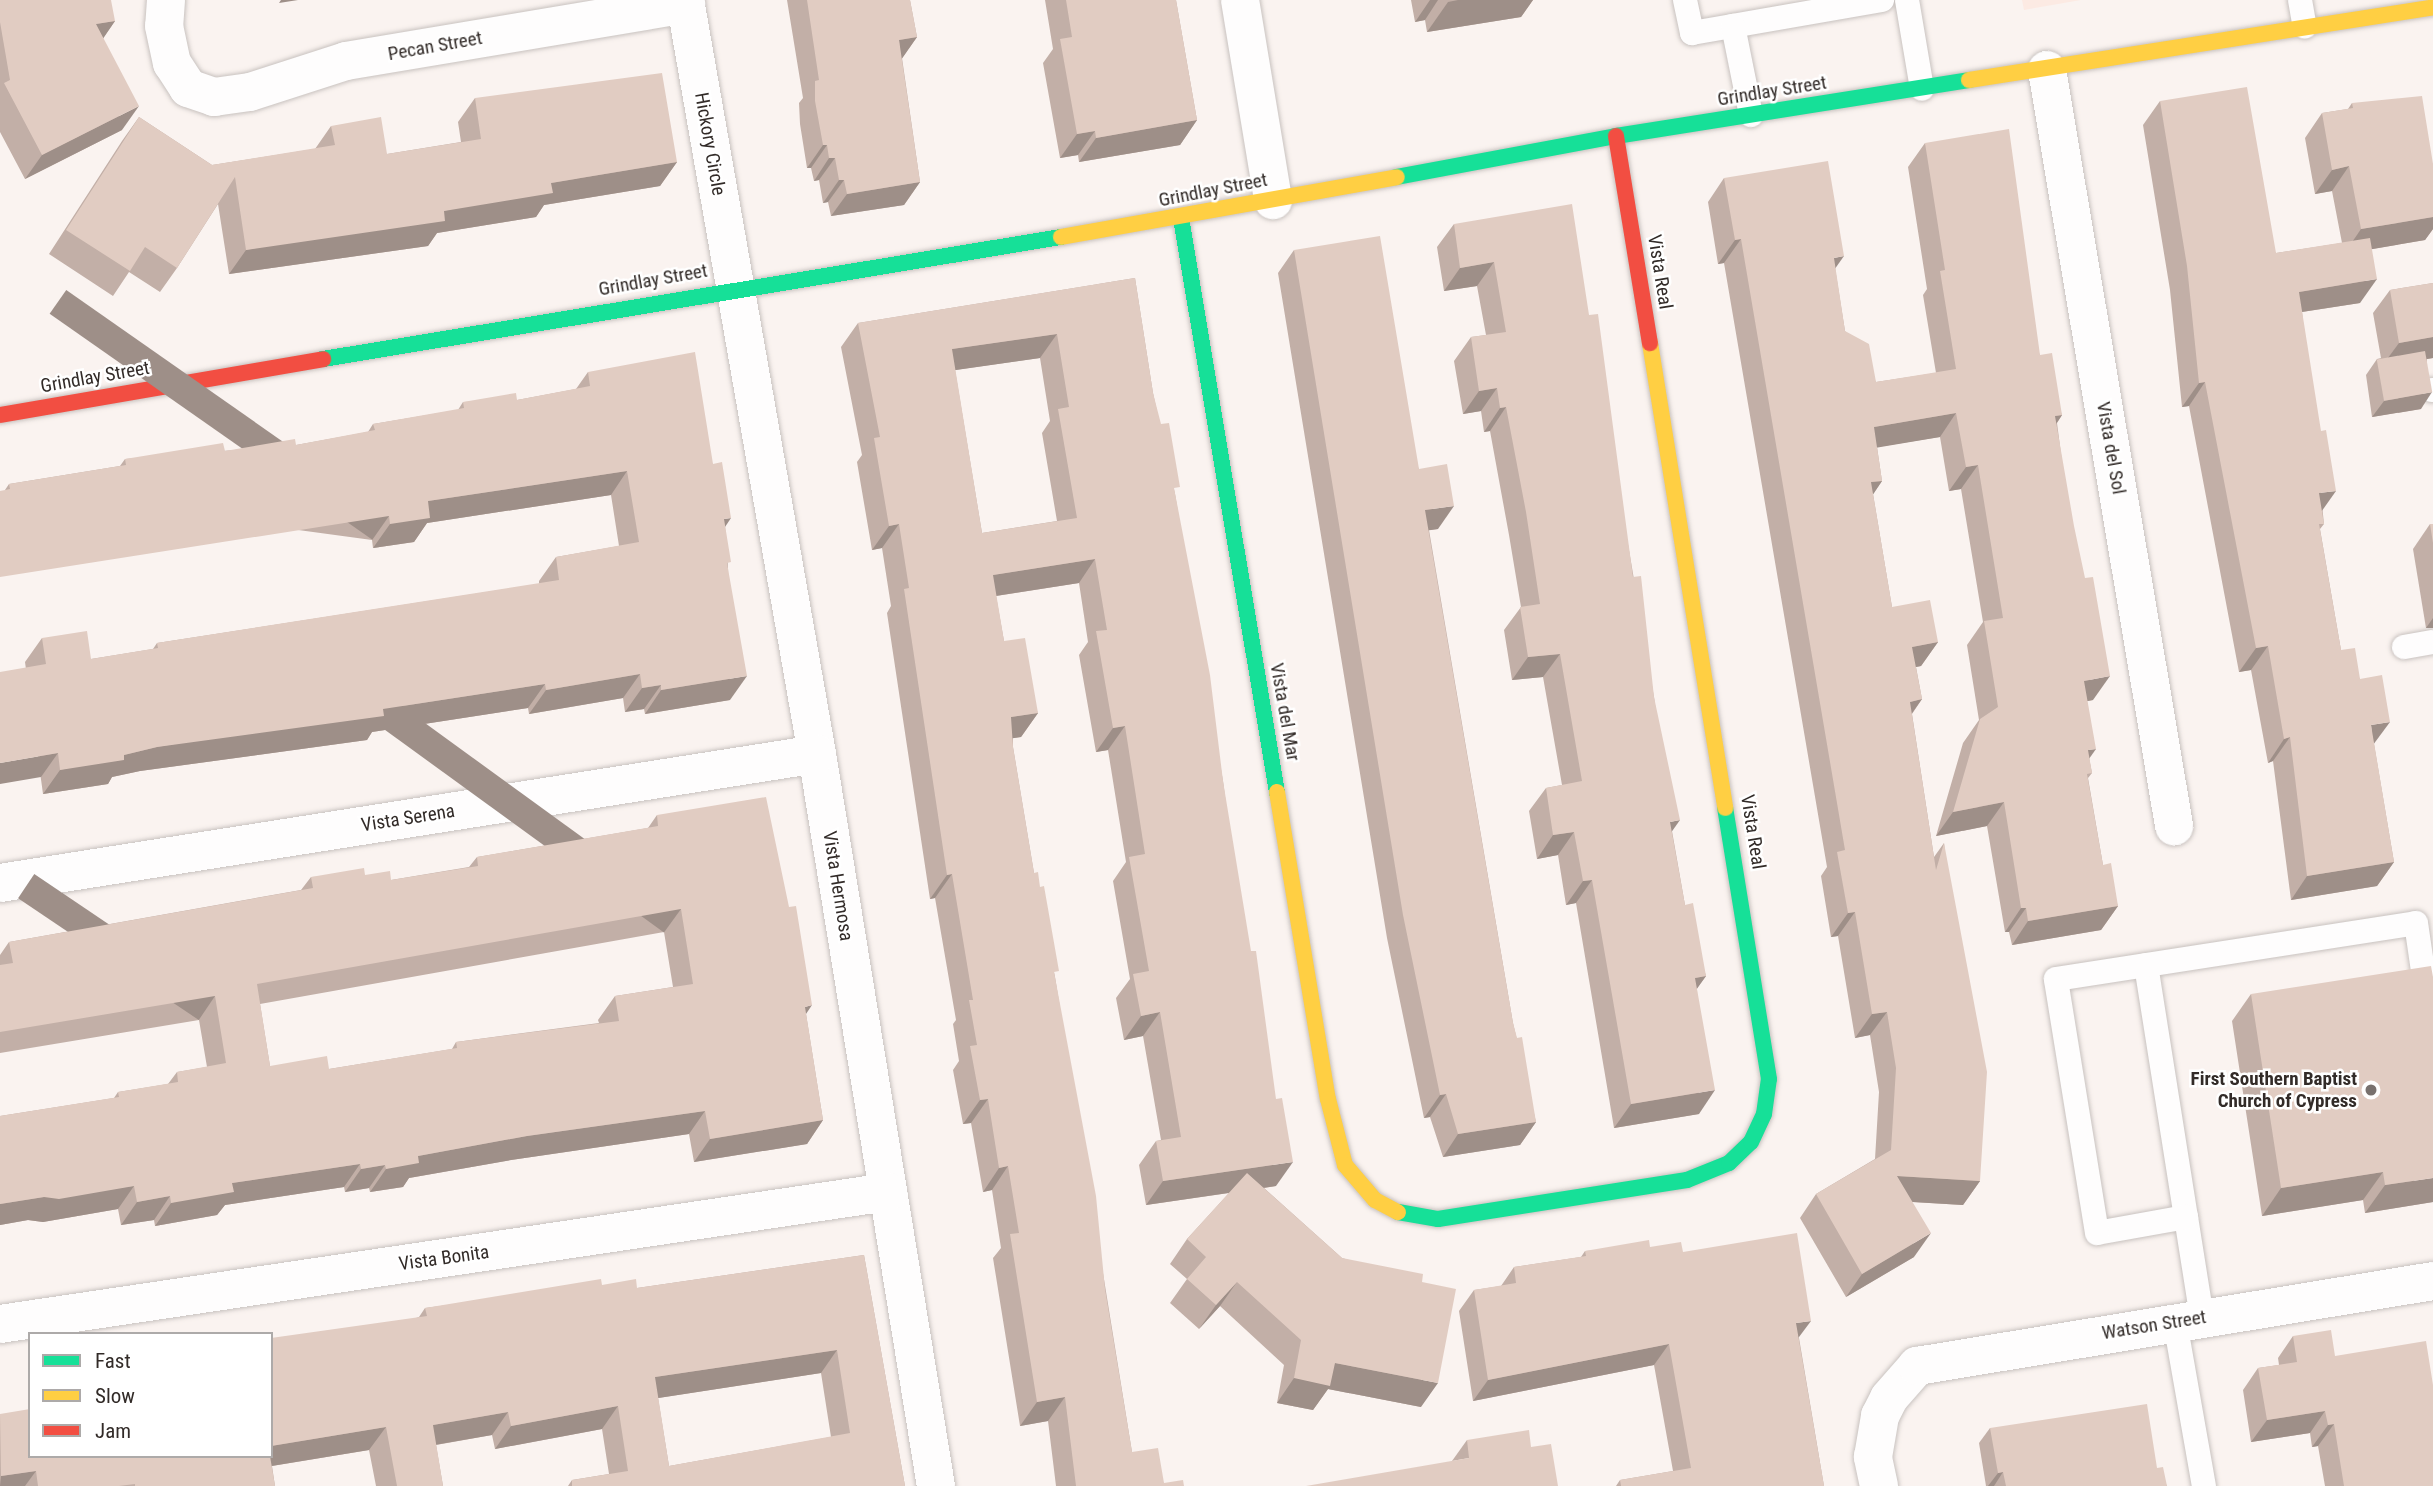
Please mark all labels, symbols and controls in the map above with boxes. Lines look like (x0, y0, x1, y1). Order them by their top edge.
street label: Pecan Street (386, 27, 484, 65)
street label: Grindlay Street (1716, 71, 1828, 111)
street label: Hickory Circle (690, 91, 730, 197)
street label: Grindlay Street (1157, 168, 1269, 212)
street label: Vista Real (1643, 233, 1677, 311)
street label: Grindlay Street (597, 259, 709, 301)
street label: Grindlay Street (39, 356, 151, 398)
street label: Vista del Sol (2092, 400, 2130, 496)
street label: Vista del Mar (1265, 661, 1305, 763)
street label: Vista Real (1736, 793, 1770, 871)
street label: Vista Serena (360, 799, 456, 837)
street label: Vista Hermosa (818, 829, 858, 943)
place label: First Southern Baptist Church of Cypress (2191, 1068, 2357, 1112)
marker: First Southern Baptist Church of Cypress (2363, 1082, 2379, 1098)
street label: Vista Bonita (397, 1240, 491, 1276)
street label: Watson Street (2100, 1306, 2208, 1344)
legend (28, 1332, 273, 1458)
text: Fast (95, 1349, 131, 1373)
text: Slow (95, 1384, 135, 1408)
text: Jam (95, 1419, 131, 1443)

